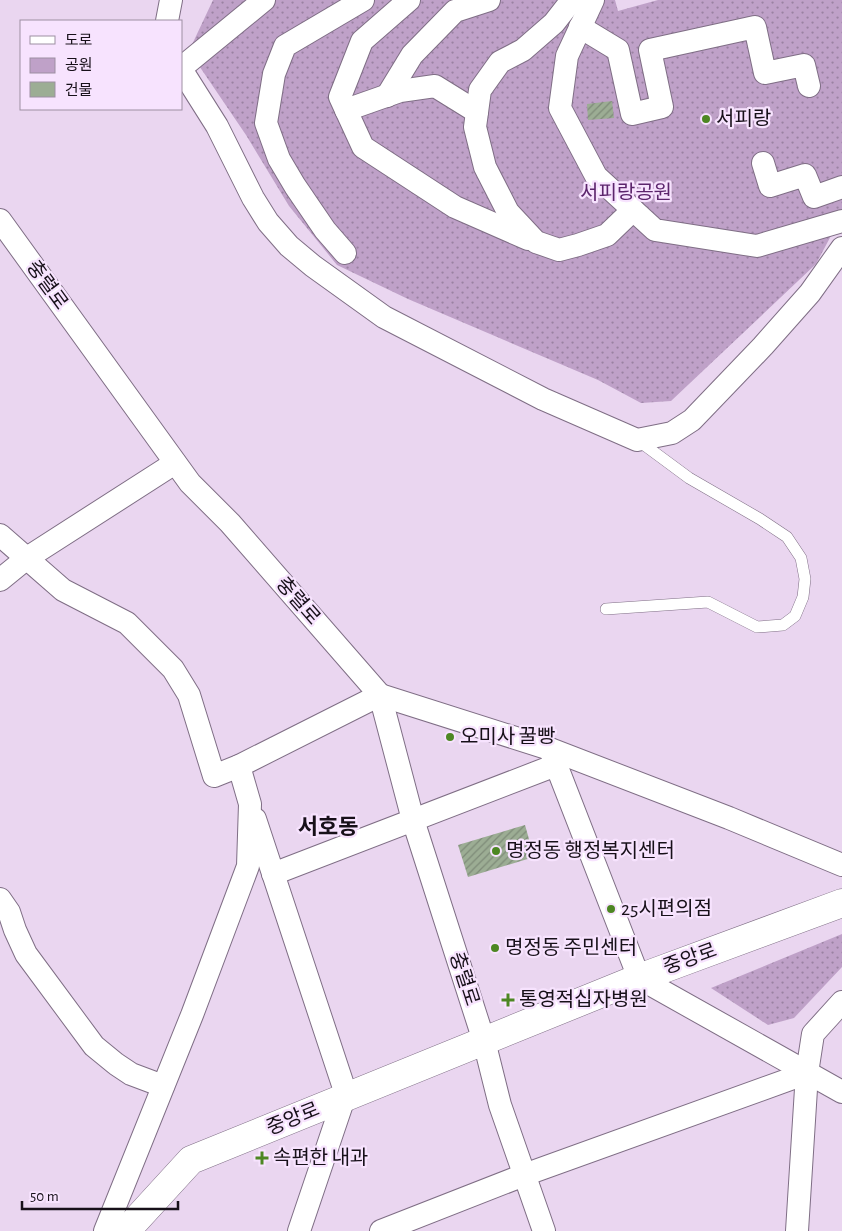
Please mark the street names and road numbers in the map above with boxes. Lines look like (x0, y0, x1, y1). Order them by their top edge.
street label: 충렬로 (23, 256, 72, 313)
street label: 충렬로 (272, 573, 324, 628)
street label: 중앙로 (660, 939, 719, 978)
street label: 충렬로 (446, 949, 483, 1008)
street label: 중앙로 (263, 1098, 322, 1139)

